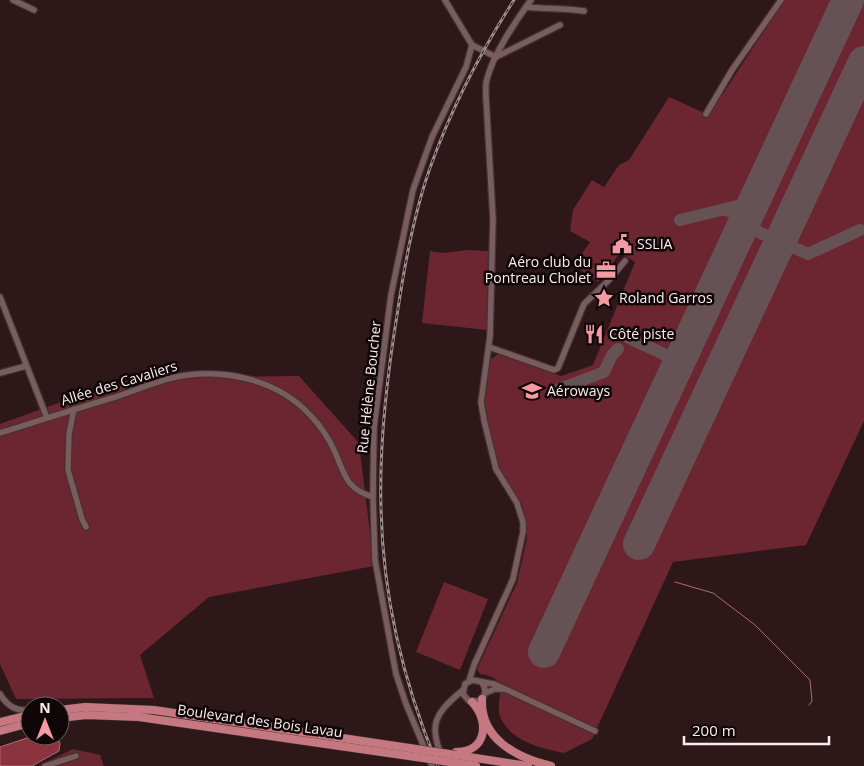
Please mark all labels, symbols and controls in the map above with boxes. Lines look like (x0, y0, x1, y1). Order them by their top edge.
public building icon: SSLIA (611, 233, 633, 255)
place label: SSLIA (637, 234, 673, 253)
place label: Aéro club du Pontreau Cholet (485, 252, 591, 287)
office icon: Aéro club du Pontreau Cholet (595, 259, 617, 281)
place icon: Roland Garros (593, 287, 615, 309)
place label: Roland Garros (619, 288, 713, 307)
street label: Rue Hélène Boucher (352, 319, 385, 454)
restaurant icon: Côté piste (583, 323, 605, 345)
place label: Côté piste (609, 324, 674, 343)
street label: Allée des Cavaliers (58, 356, 180, 409)
school or university icon: Aéroways (521, 380, 543, 402)
place label: Aéroways (547, 381, 610, 400)
north arrow (20, 696, 70, 746)
text: N (39, 698, 51, 717)
street label: Boulevard des Bois Lavau (176, 700, 344, 742)
scale bar (684, 714, 829, 746)
text: 200 m (692, 720, 736, 740)

